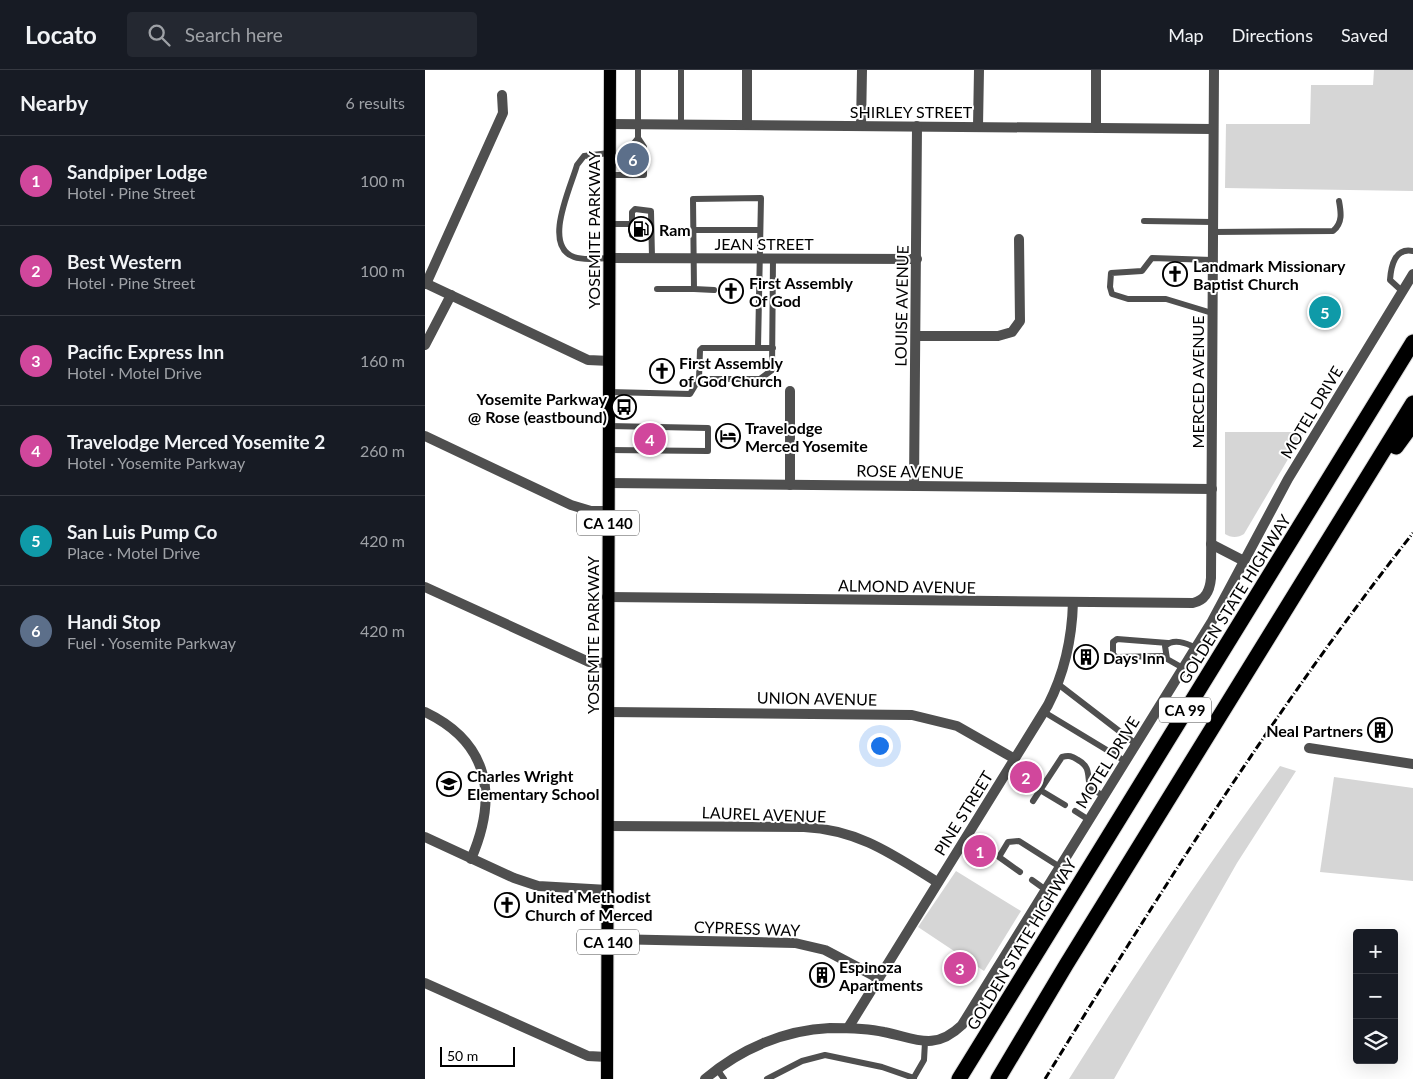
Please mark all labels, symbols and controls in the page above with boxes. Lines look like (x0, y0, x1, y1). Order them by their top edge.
search box (127, 12, 477, 57)
text: Locato (25, 20, 97, 49)
icon: search (145, 21, 173, 49)
text: Search here (185, 23, 283, 46)
text: Map (1168, 24, 1204, 46)
text: Directions (1232, 24, 1313, 46)
text: Saved (1341, 24, 1388, 46)
text: Nearby (20, 90, 88, 115)
text: 6 results (345, 93, 405, 112)
street label: SHIRLEY STREET (850, 102, 973, 121)
pin: 6 (617, 140, 649, 178)
street label: YOSEMITE PARKWAY (584, 151, 603, 309)
text: Sandpiper Lodge (67, 160, 207, 183)
text: 1 (31, 171, 41, 190)
text: 100 m (360, 171, 405, 190)
text: Hotel · Pine Street (67, 183, 195, 202)
fuel station icon: Ram (628, 216, 654, 242)
place label: Ram (659, 220, 691, 239)
street label: JEAN STREET (714, 234, 814, 253)
street label: LOUISE AVENUE (890, 245, 912, 367)
text: Best Western (67, 250, 182, 273)
place label: Landmark Missionary Baptist Church (1193, 256, 1346, 293)
text: 2 (31, 261, 41, 280)
text: 100 m (360, 261, 405, 280)
church icon: Landmark Missionary Baptist Church (1162, 261, 1188, 287)
text: Hotel · Pine Street (67, 273, 195, 292)
place label: First Assembly Of God (749, 273, 854, 310)
church icon: First Assembly Of God (718, 278, 744, 304)
pin: 5 (1309, 293, 1341, 331)
street label: MERCED AVENUE (1188, 316, 1207, 448)
text: Pacific Express Inn (67, 340, 224, 363)
text: 3 (31, 351, 41, 370)
text: 160 m (360, 351, 405, 370)
place label: First Assembly of God Church (679, 353, 784, 390)
church icon: First Assembly of God Church (649, 358, 675, 384)
street label: MOTEL DRIVE (1276, 362, 1346, 462)
text: Hotel · Motel Drive (67, 363, 202, 382)
place label: Yosemite Parkway @ Rose (eastbound) (468, 389, 608, 426)
bus stop icon: Yosemite Parkway @ Rose (eastbound) (611, 394, 637, 420)
place label: Travelodge Merced Yosemite (745, 418, 868, 455)
pin: 4 (634, 420, 666, 458)
hotel icon: Travelodge Merced Yosemite (715, 423, 741, 449)
text: Travelodge Merced Yosemite 2 (67, 430, 325, 453)
text: 4 (31, 441, 41, 460)
text: 260 m (360, 441, 405, 460)
text: Hotel · Yosemite Parkway (67, 453, 245, 472)
street label: ROSE AVENUE (856, 461, 964, 481)
road number: CA 140 (577, 510, 639, 536)
street label: GOLDEN STATE HIGHWAY (1174, 511, 1294, 687)
text: San Luis Pump Co (67, 520, 217, 543)
text: 5 (31, 531, 41, 550)
text: 420 m (360, 531, 405, 550)
text: Place · Motel Drive (67, 543, 200, 562)
street label: YOSEMITE PARKWAY (583, 556, 602, 714)
street label: ALMOND AVENUE (838, 575, 976, 597)
text: Handi Stop (67, 610, 161, 633)
text: 6 (31, 621, 41, 640)
text: 420 m (360, 621, 405, 640)
text: Fuel · Yosemite Parkway (67, 633, 236, 652)
building icon: Days Inn (1073, 644, 1099, 670)
place label: Days Inn (1103, 648, 1165, 667)
street label: UNION AVENUE (757, 687, 877, 709)
road number: CA 99 (1159, 698, 1211, 722)
street label: MOTEL DRIVE (1071, 713, 1143, 811)
building icon: Neal Partners (1367, 717, 1393, 743)
place label: Neal Partners (1266, 721, 1363, 740)
your location (867, 733, 893, 759)
pin: 2 (1010, 758, 1042, 796)
place label: Charles Wright Elementary School (467, 766, 599, 803)
street label: PINE STREET (930, 767, 997, 859)
school or university icon: Charles Wright Elementary School (436, 771, 462, 797)
street label: LAUREL AVENUE (702, 802, 826, 826)
pin: 1 (964, 832, 996, 870)
street label: GOLDEN STATE HIGHWAY (962, 855, 1080, 1033)
place label: United Methodist Church of Merced (525, 887, 653, 924)
church icon: United Methodist Church of Merced (494, 892, 520, 918)
street label: CYPRESS WAY (694, 917, 800, 939)
map controls (1353, 929, 1398, 1064)
button: + (1353, 929, 1398, 974)
road number: CA 140 (577, 930, 639, 954)
pin: 3 (944, 949, 976, 987)
place label: Espinoza Apartments (838, 957, 923, 994)
building icon: Espinoza Apartments (809, 962, 835, 988)
button: − (1353, 974, 1398, 1019)
button: layers (1353, 1019, 1398, 1064)
scale bar (440, 1044, 515, 1067)
text: 50 m (447, 1047, 478, 1064)

